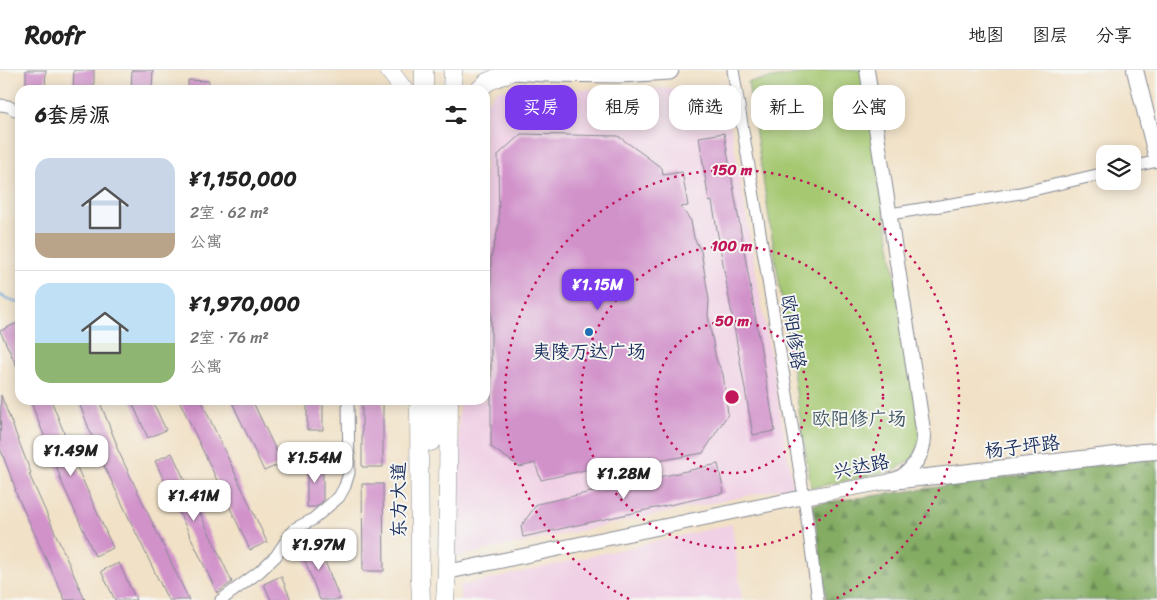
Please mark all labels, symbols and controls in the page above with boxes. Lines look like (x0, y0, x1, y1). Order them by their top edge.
text: Roofr (25, 14, 84, 56)
text: 地图 (968, 19, 1004, 51)
text: 图层 (1032, 19, 1068, 51)
text: 分享 (1096, 19, 1132, 51)
chip: 买房 (505, 85, 577, 130)
chip: 租房 (587, 85, 659, 130)
chip: 筛选 (669, 85, 741, 130)
chip: 新上 (751, 85, 823, 130)
chip: 公寓 (833, 85, 905, 130)
text: 6套房源 (35, 96, 110, 134)
icon: filters (442, 101, 470, 129)
map controls (1096, 145, 1141, 190)
button: layers (1096, 145, 1141, 190)
text: 150 m (712, 157, 753, 183)
text: ¥1,150,000 (190, 160, 297, 198)
icon: home (75, 178, 135, 238)
text: 2室 · 62 m² (190, 198, 269, 227)
text: 公寓 (190, 227, 222, 256)
text: 100 m (712, 233, 753, 259)
pin: ¥1.15M (557, 268, 639, 311)
text: ¥1.15M (573, 270, 623, 299)
text: ¥1,970,000 (190, 285, 300, 323)
street label: 欧阳修路 (771, 292, 816, 372)
icon: home (75, 303, 135, 363)
text: 50 m (715, 308, 750, 334)
text: 2室 · 76 m² (190, 323, 269, 352)
marker: 夷陵万达广场 (583, 326, 595, 338)
place label: 夷陵万达广场 (532, 335, 646, 368)
text: 公寓 (190, 352, 222, 381)
centre of rings (723, 388, 741, 406)
park label: 欧阳修广场 (811, 402, 907, 435)
street label: 杨子坪路 (982, 425, 1062, 468)
pin: ¥1.49M (30, 434, 112, 477)
text: ¥1.49M (44, 436, 98, 465)
pin: ¥1.54M (274, 442, 356, 484)
text: ¥1.54M (288, 443, 342, 472)
street label: 兴达路 (830, 444, 892, 489)
pin: ¥1.28M (583, 458, 665, 500)
text: ¥1.28M (598, 459, 650, 488)
street label: 东方大道 (382, 462, 415, 538)
pin: ¥1.41M (153, 480, 235, 522)
text: ¥1.41M (169, 481, 219, 510)
pin: ¥1.97M (278, 528, 360, 571)
text: ¥1.97M (293, 530, 345, 559)

